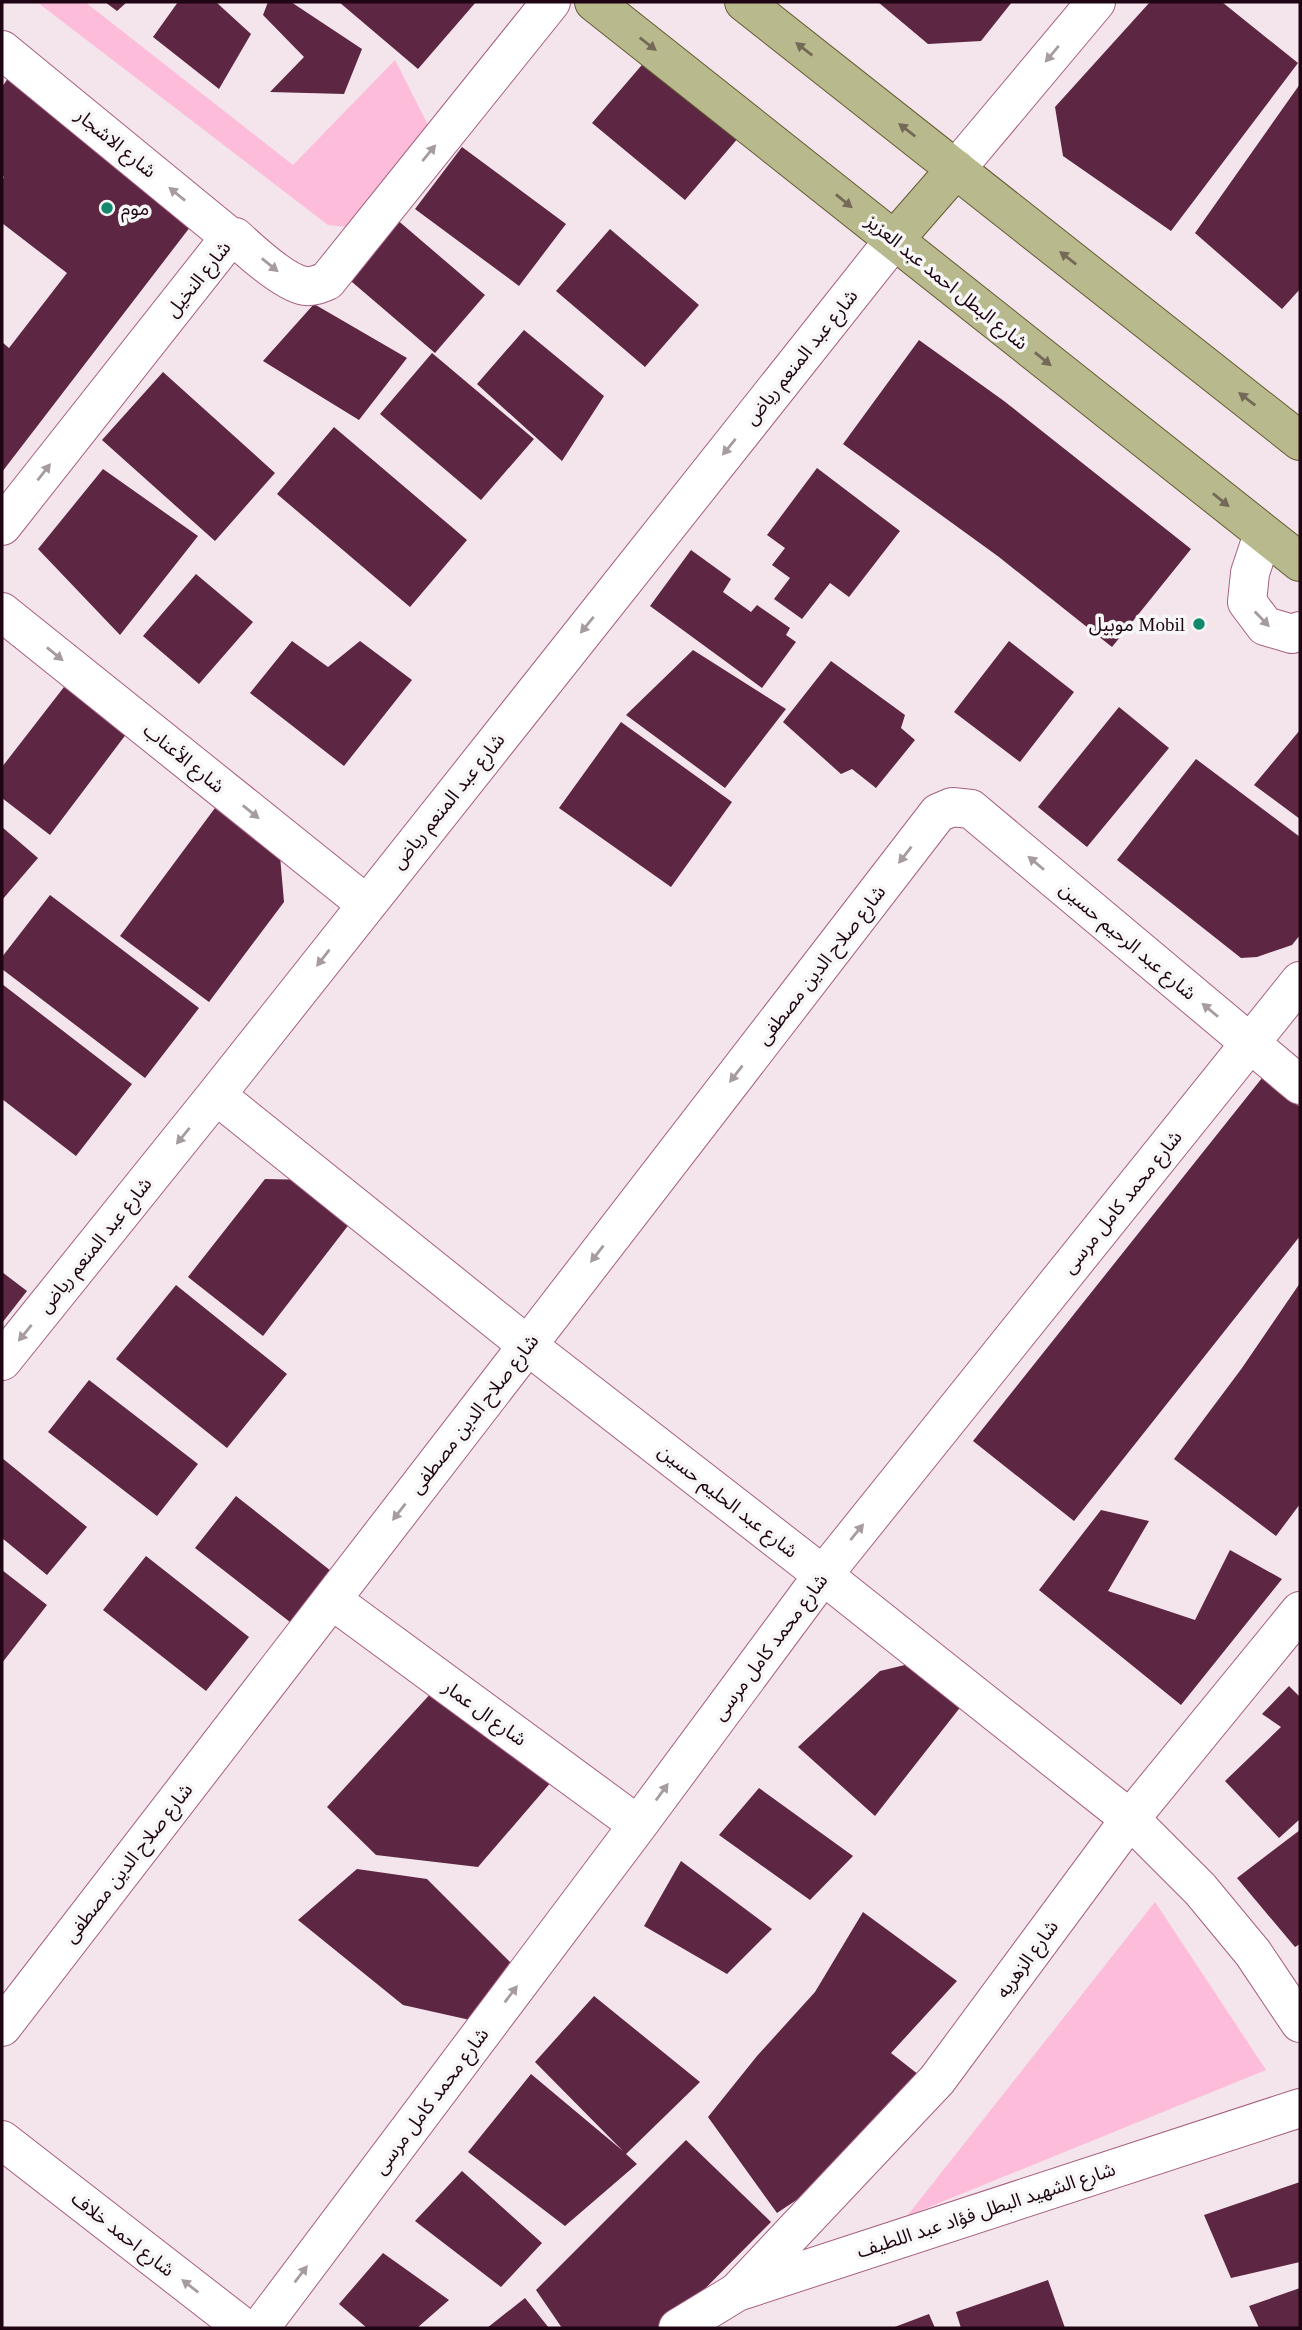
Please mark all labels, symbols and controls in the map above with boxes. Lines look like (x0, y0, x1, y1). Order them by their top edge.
one-way arrow (638, 37, 656, 52)
one-way arrow (796, 42, 814, 57)
one-way arrow (1044, 45, 1060, 63)
street label: شارع الاشجار (69, 104, 160, 184)
one-way arrow (899, 123, 917, 138)
one-way arrow (421, 145, 436, 162)
one-way arrow (169, 187, 186, 202)
one-way arrow (835, 193, 853, 208)
place label: موم (121, 198, 149, 223)
marker: موم (99, 200, 115, 216)
street label: شارع البطل احمد عبد العزيز (859, 210, 1032, 356)
street label: شارع النخيل (161, 237, 237, 323)
one-way arrow (1060, 250, 1078, 265)
one-way arrow (262, 257, 279, 272)
street label: شارع عبد المنعم رياض (740, 285, 865, 431)
one-way arrow (1033, 351, 1051, 366)
one-way arrow (1238, 392, 1255, 407)
one-way arrow (722, 437, 737, 455)
one-way arrow (37, 464, 52, 482)
one-way arrow (1211, 493, 1229, 508)
one-way arrow (1254, 610, 1270, 627)
place label: موبيل Mobil (1089, 614, 1185, 636)
one-way arrow (580, 615, 595, 633)
marker: موبيل Mobil (1191, 616, 1207, 632)
one-way arrow (46, 647, 64, 661)
street label: شارع الأعناب (137, 719, 229, 799)
street label: شارع عبد المنعم رياض (387, 729, 512, 875)
one-way arrow (243, 804, 260, 819)
one-way arrow (898, 846, 913, 864)
one-way arrow (1027, 856, 1044, 871)
street label: شارع عبد الرحيم حسين (1053, 878, 1200, 1007)
street label: شارع صلاح الدين مصطفى (752, 881, 892, 1051)
one-way arrow (316, 948, 331, 966)
one-way arrow (1201, 1002, 1219, 1017)
one-way arrow (729, 1065, 744, 1083)
street label: شارع محمد كامل مرسى (1058, 1126, 1188, 1279)
one-way arrow (175, 1127, 190, 1145)
street label: شارع عبد المنعم رياض (34, 1173, 159, 1319)
one-way arrow (590, 1245, 605, 1263)
one-way arrow (17, 1323, 32, 1341)
street label: شارع صلاح الدين مصطفى (405, 1330, 545, 1500)
street label: شارع عبد الحليم حسين (652, 1440, 802, 1565)
one-way arrow (391, 1503, 406, 1521)
one-way arrow (850, 1523, 864, 1541)
street label: شارع محمد كامل مرسى (708, 1570, 834, 1726)
street label: شارع ال عمار (437, 1675, 531, 1753)
street label: شارع صلاح الدين مصطفى (59, 1779, 199, 1949)
one-way arrow (655, 1784, 670, 1802)
street label: شارع الزهريه (992, 1916, 1065, 2004)
one-way arrow (504, 1985, 518, 2003)
street label: شارع محمد كامل مرسى (369, 2024, 495, 2180)
street label: شارع الشهيد البطل فؤاد عبد اللطيف (854, 2158, 1119, 2265)
street label: شارع احمد خلاف (66, 2187, 179, 2283)
one-way arrow (293, 2265, 308, 2283)
one-way arrow (181, 2279, 199, 2294)

